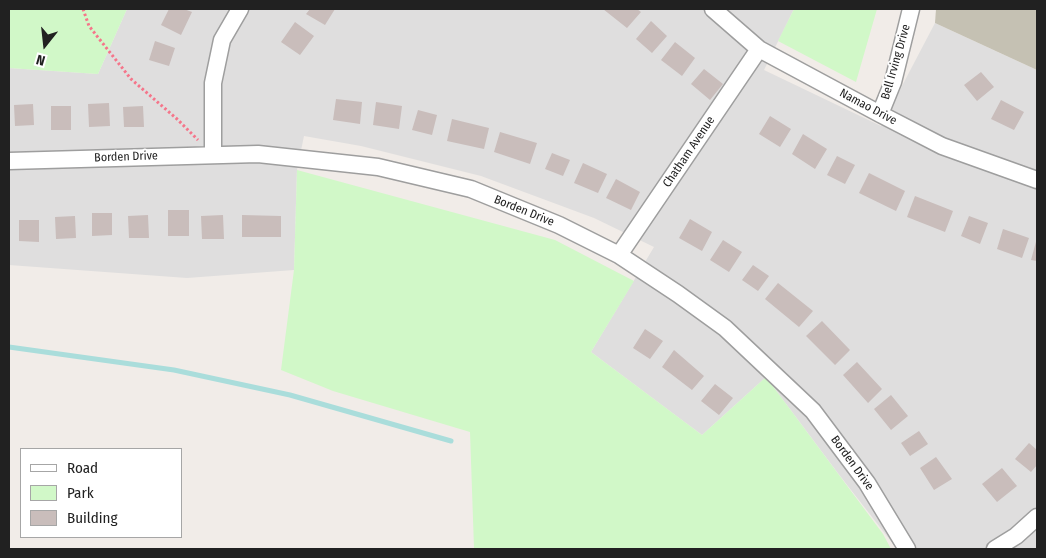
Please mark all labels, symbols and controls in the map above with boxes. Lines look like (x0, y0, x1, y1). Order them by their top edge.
north arrow (20, 20, 70, 70)
street label: Bell Irving Drive (878, 23, 914, 101)
text: N (34, 51, 47, 69)
street label: Namao Drive (837, 86, 899, 128)
street label: Chatham Avenue (660, 114, 718, 190)
street label: Borden Drive (94, 149, 158, 165)
street label: Borden Drive (492, 192, 556, 230)
street label: Borden Drive (827, 433, 877, 493)
legend (20, 448, 182, 538)
text: Road (67, 459, 98, 477)
text: Park (67, 484, 94, 502)
text: Building (67, 509, 118, 527)

